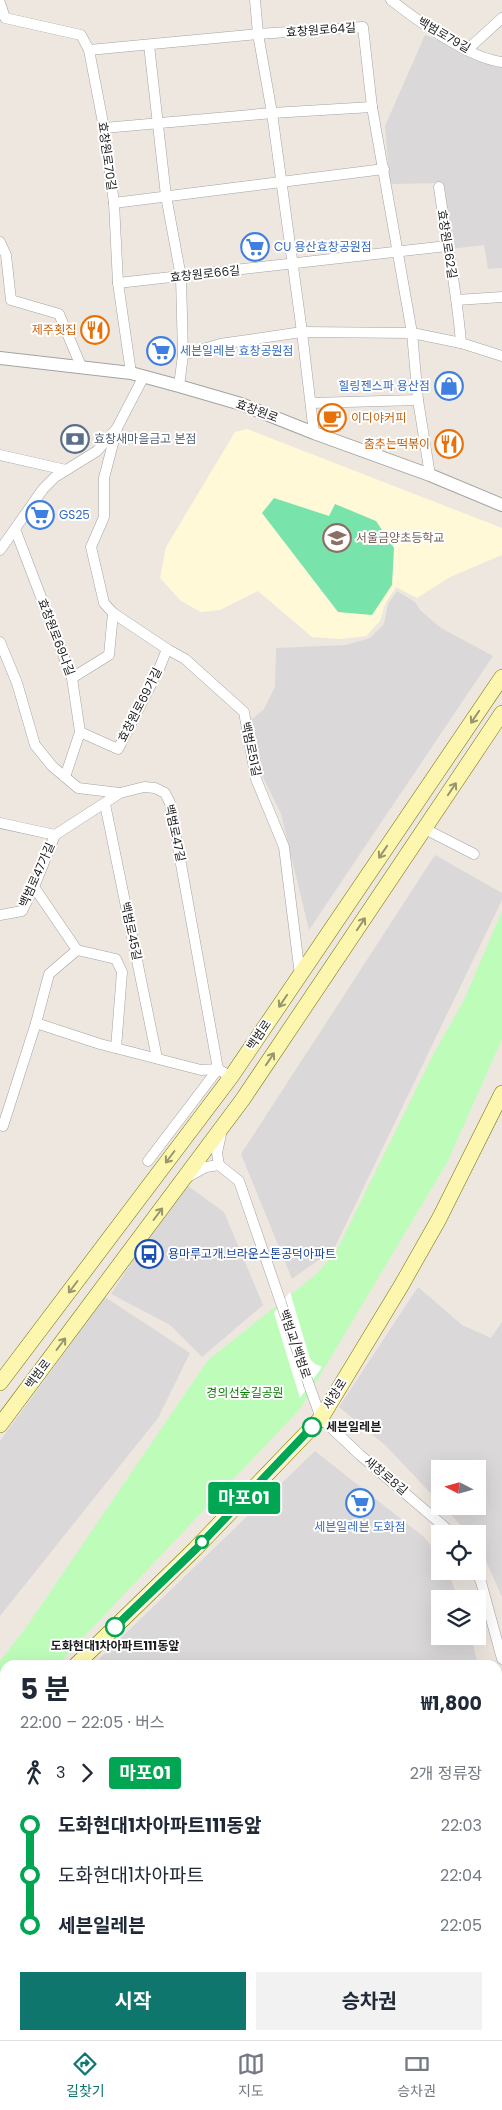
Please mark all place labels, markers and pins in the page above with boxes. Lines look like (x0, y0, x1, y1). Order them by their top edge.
supermarket icon: CU 용산효창공원점 (240, 232, 270, 262)
place label: CU 용산효창공원점 (274, 238, 372, 255)
restaurant icon: 제주횟집 (80, 315, 110, 345)
place label: 제주횟집 (32, 321, 76, 338)
supermarket icon: 세븐일레븐 효창공원점 (146, 336, 176, 366)
place label: 세븐일레븐 효창공원점 (180, 342, 294, 359)
shop icon: 힐링젠스파 용산점 (434, 371, 464, 401)
place label: 힐링젠스파 용산점 (338, 377, 430, 394)
cafe icon: 이디야커피 (317, 403, 347, 433)
place label: 이디야커피 (351, 409, 406, 426)
bank icon: 효창새마을금고 본점 (60, 424, 90, 454)
restaurant icon: 춤추는떡볶이 (434, 429, 464, 459)
place label: 효창새마을금고 본점 (94, 430, 197, 447)
place label: 춤추는떡볶이 (364, 435, 430, 452)
supermarket icon: GS25 (25, 500, 55, 530)
place label: GS25 (59, 506, 90, 523)
school or university icon: 서울금양초등학교 (322, 523, 352, 553)
place label: 서울금양초등학교 (356, 529, 444, 546)
bus stop icon: 용마루고개.브라운스톤공덕아파트 (134, 1239, 164, 1269)
place label: 용마루고개.브라운스톤공덕아파트 (168, 1245, 336, 1262)
marker: 세븐일레븐 (302, 1417, 322, 1437)
place label: 세븐일레븐 (326, 1418, 381, 1435)
supermarket icon: 세븐일레븐 도화점 (345, 1488, 375, 1518)
place label: 세븐일레븐 도화점 (314, 1518, 406, 1535)
unlabelled marker (195, 1535, 209, 1549)
marker: 도화현대1차아파트111동앞 (105, 1617, 125, 1637)
place label: 도화현대1차아파트111동앞 (51, 1637, 179, 1654)

